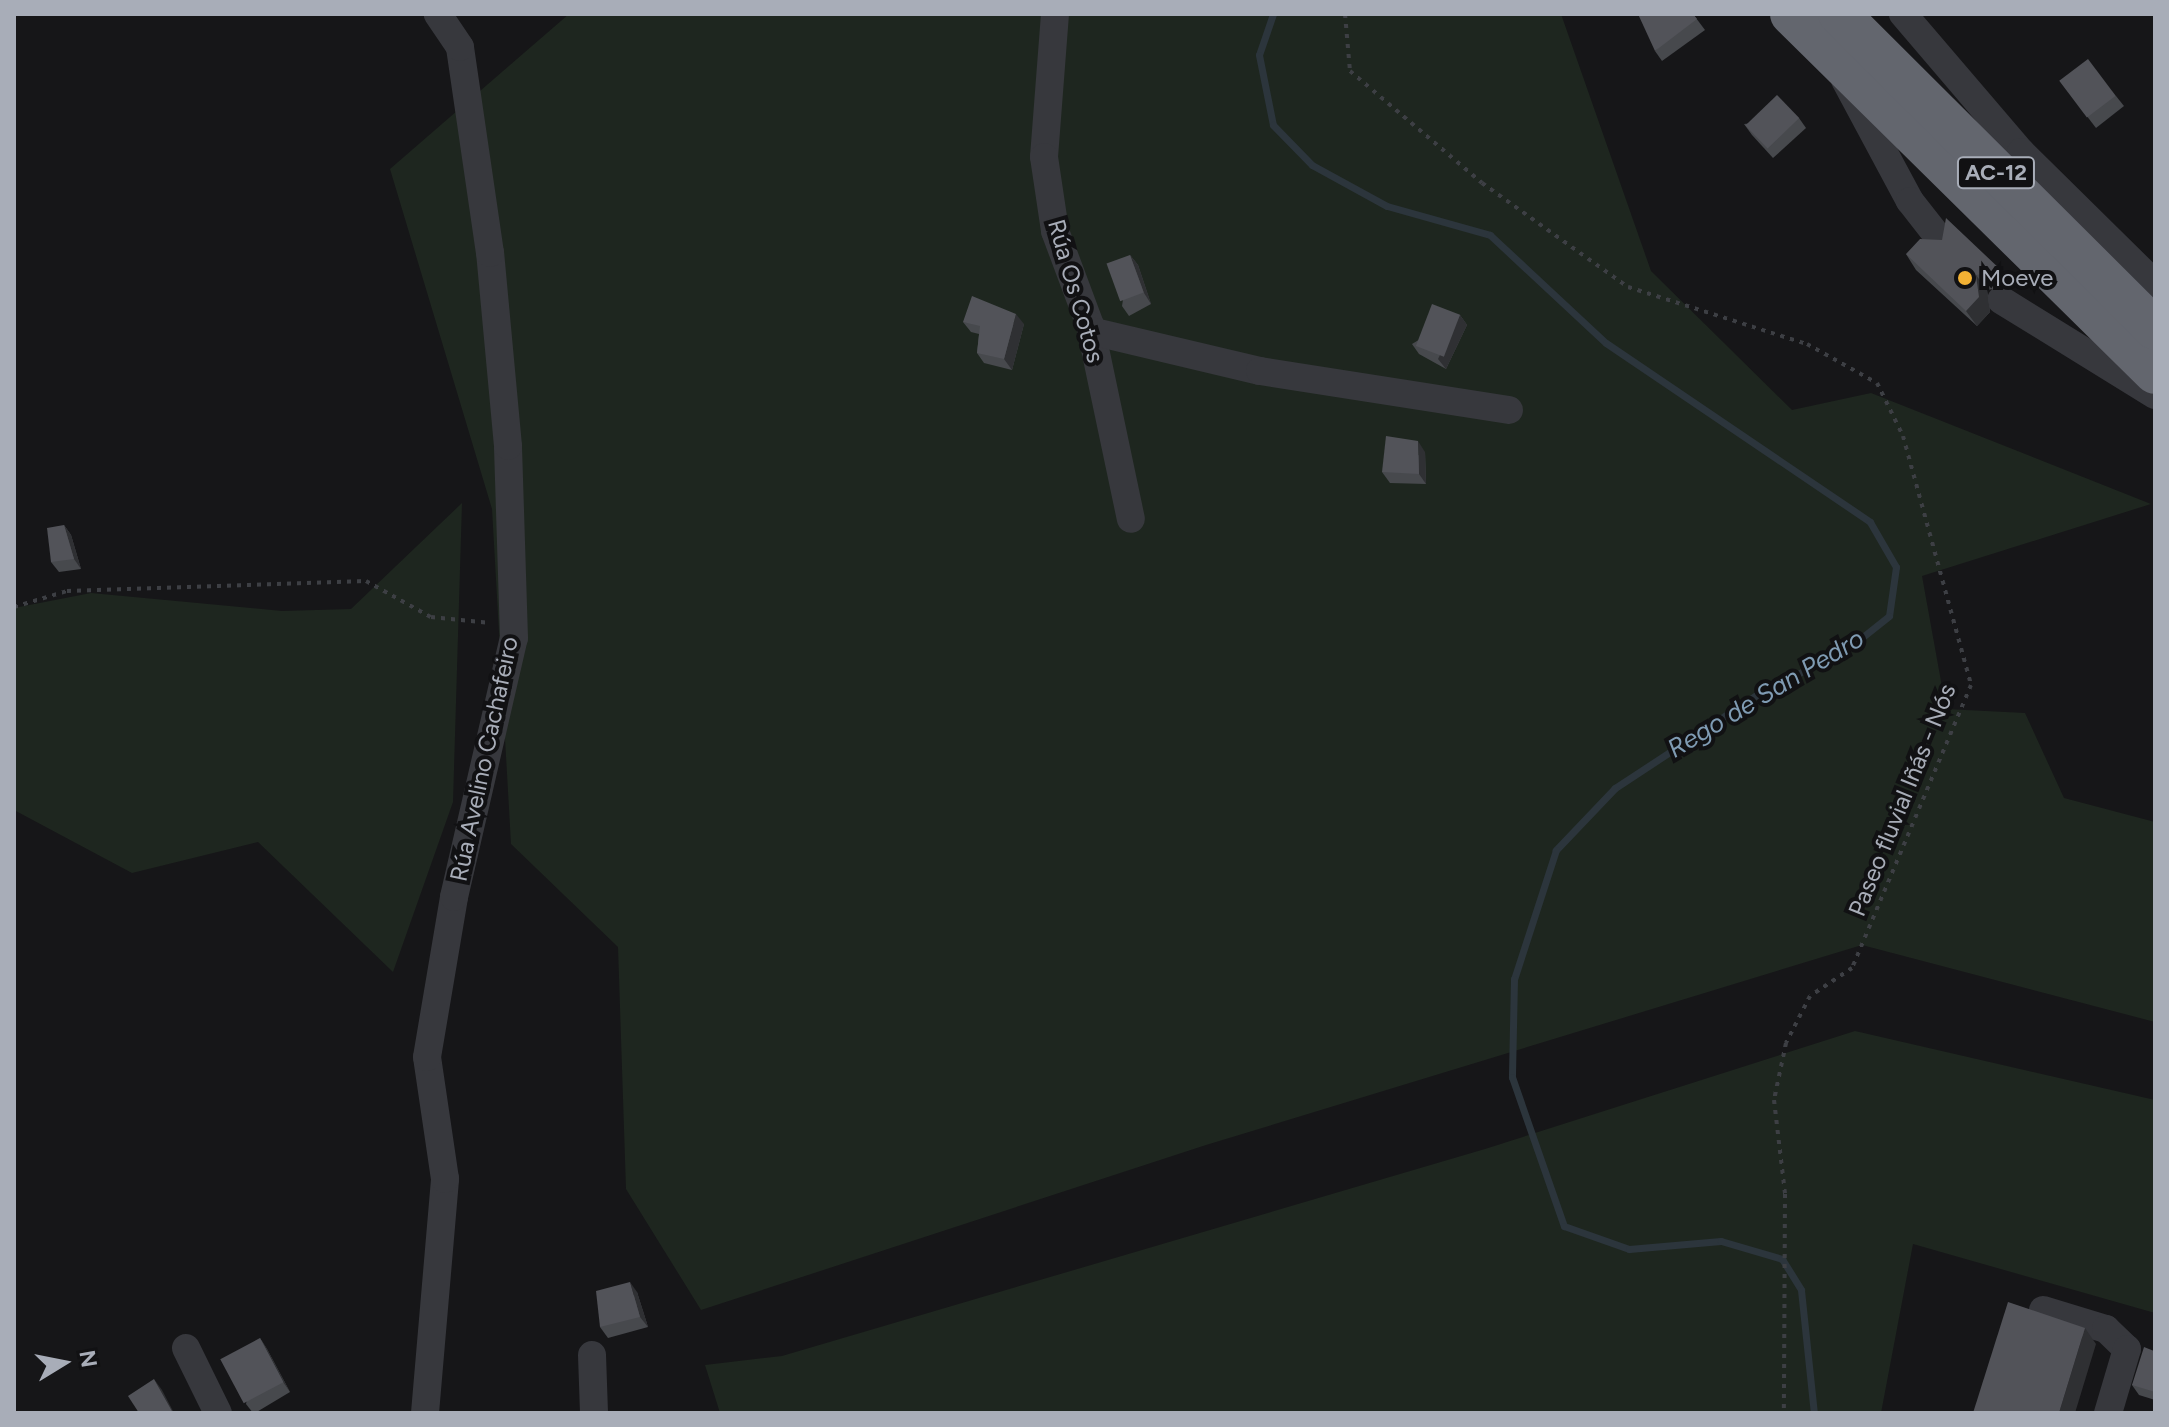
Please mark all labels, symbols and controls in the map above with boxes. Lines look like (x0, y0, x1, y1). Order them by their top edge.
road number: AC-12 (1956, 155, 2036, 191)
street label: Rúa Os Cotos (1042, 216, 1110, 366)
place label: Moeve (1981, 264, 2053, 292)
marker: Moeve (1956, 269, 1974, 287)
water label: Rego de San Pedro (1662, 623, 1870, 765)
street label: Rúa Avelino Cachafeiro (444, 634, 524, 884)
street label: Paseo fluvial Iñás - Nós (1842, 680, 1962, 920)
north arrow (24, 1323, 104, 1403)
text: N (73, 1348, 103, 1369)

